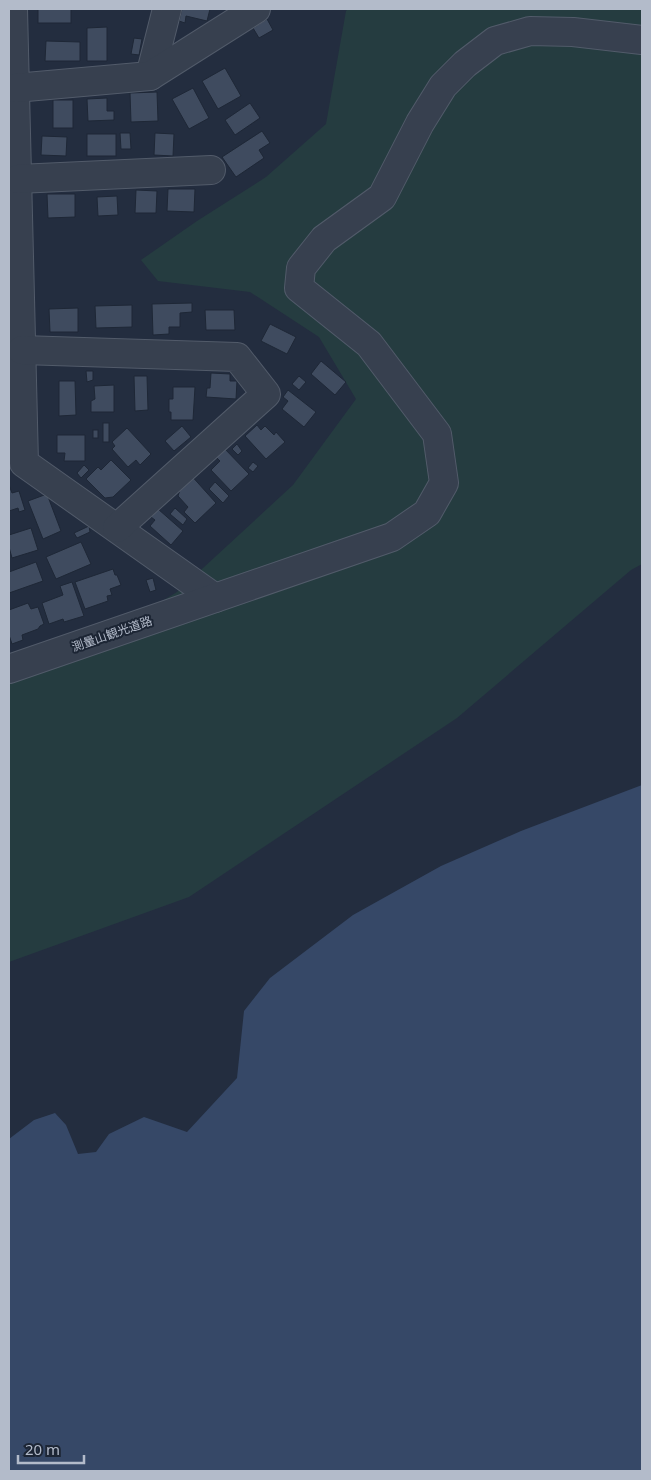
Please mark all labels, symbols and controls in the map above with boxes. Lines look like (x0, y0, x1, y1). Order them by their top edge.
street label: 測量山観光道路 (69, 612, 154, 655)
scale bar (18, 1432, 84, 1464)
text: 20 m (25, 1439, 60, 1459)

